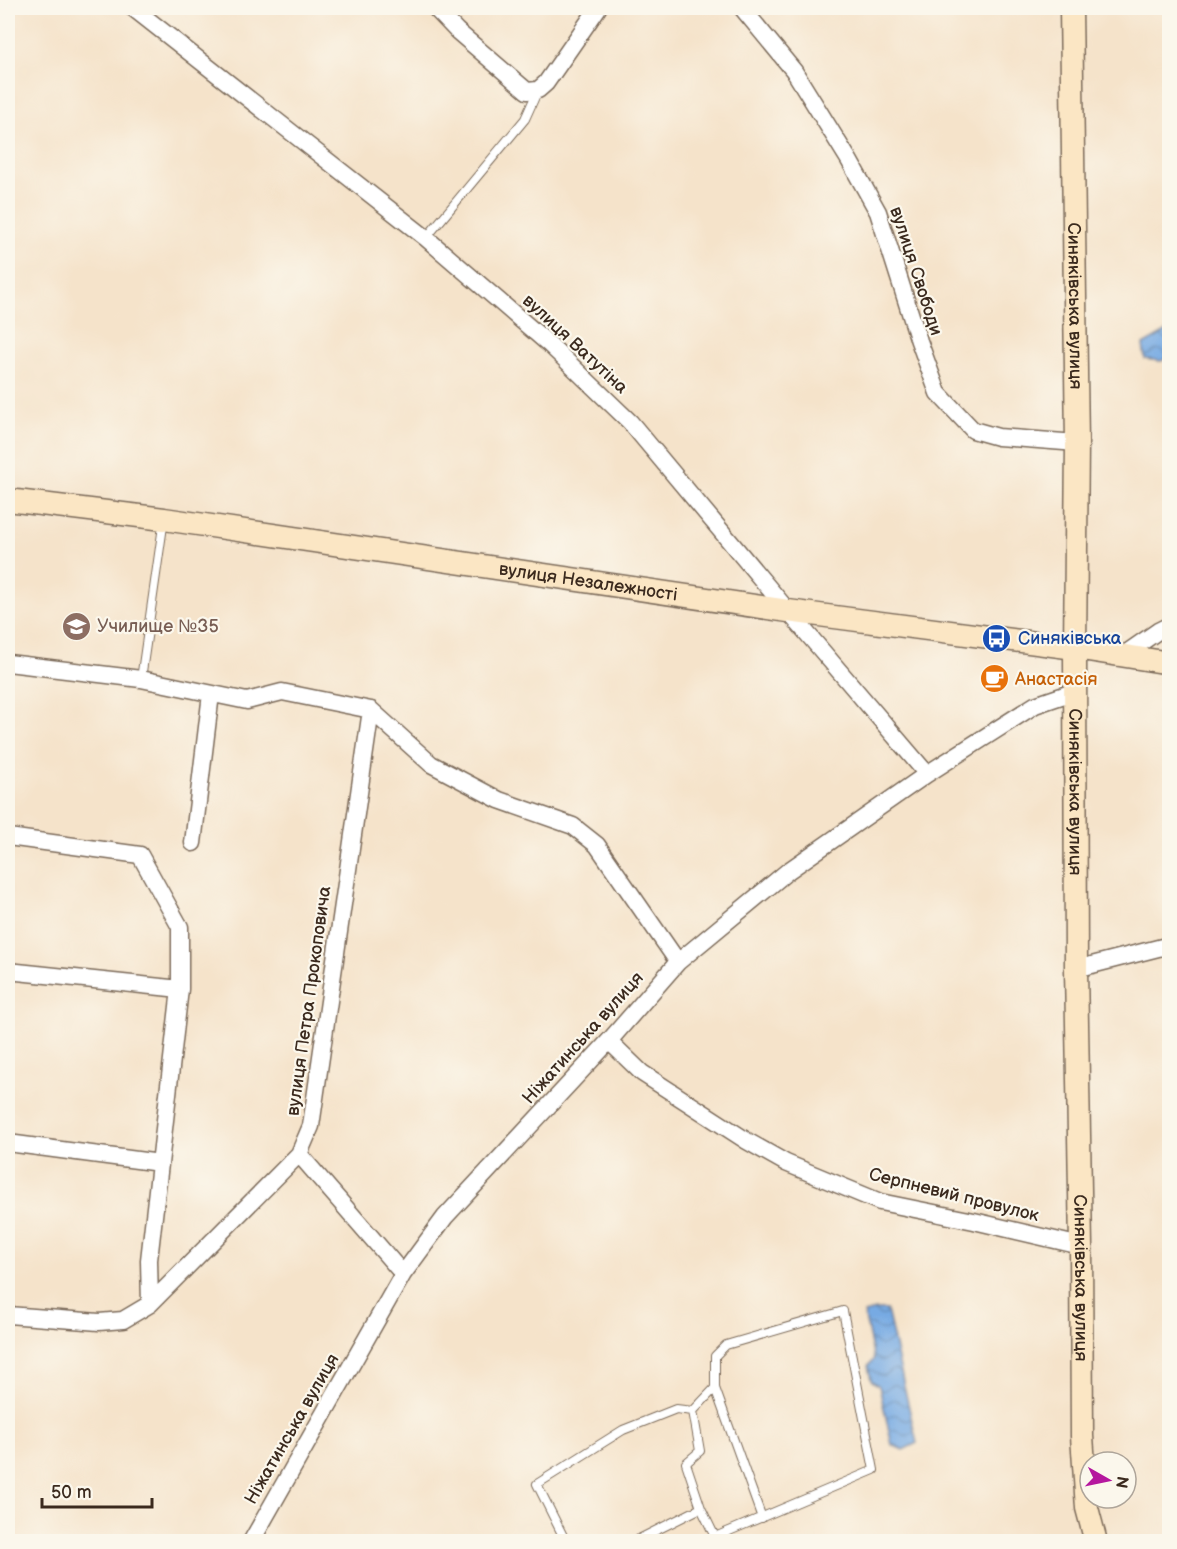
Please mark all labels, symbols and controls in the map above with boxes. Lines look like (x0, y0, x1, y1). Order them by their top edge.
street label: вулиця Свободи (885, 204, 947, 338)
street label: Синяківська вулиця (1063, 222, 1087, 390)
street label: вулиця Ватутіна (518, 290, 632, 398)
street label: вулиця Незалежності (498, 558, 679, 605)
school or university icon: Училище №35 (60, 610, 92, 642)
place label: Училище №35 (97, 616, 219, 637)
bus stop icon: Синяківська (981, 622, 1013, 654)
place label: Синяківська (1018, 628, 1122, 649)
cafe icon: Анастасія (978, 663, 1010, 695)
place label: Анастасія (1014, 669, 1097, 690)
street label: Синяківська вулиця (1065, 708, 1086, 876)
street label: вулиця Петра Прокоповича (282, 884, 336, 1117)
street label: Ніжатинська вулиця (518, 968, 648, 1108)
street label: Серпневий провулок (867, 1164, 1042, 1226)
street label: Синяківська вулиця (1070, 1194, 1092, 1361)
street label: Ніжатинська вулиця (240, 1350, 344, 1508)
north arrow (1078, 1450, 1138, 1510)
scale bar (42, 1471, 152, 1509)
text: N (1111, 1475, 1132, 1490)
text: 50 m (51, 1482, 92, 1503)

